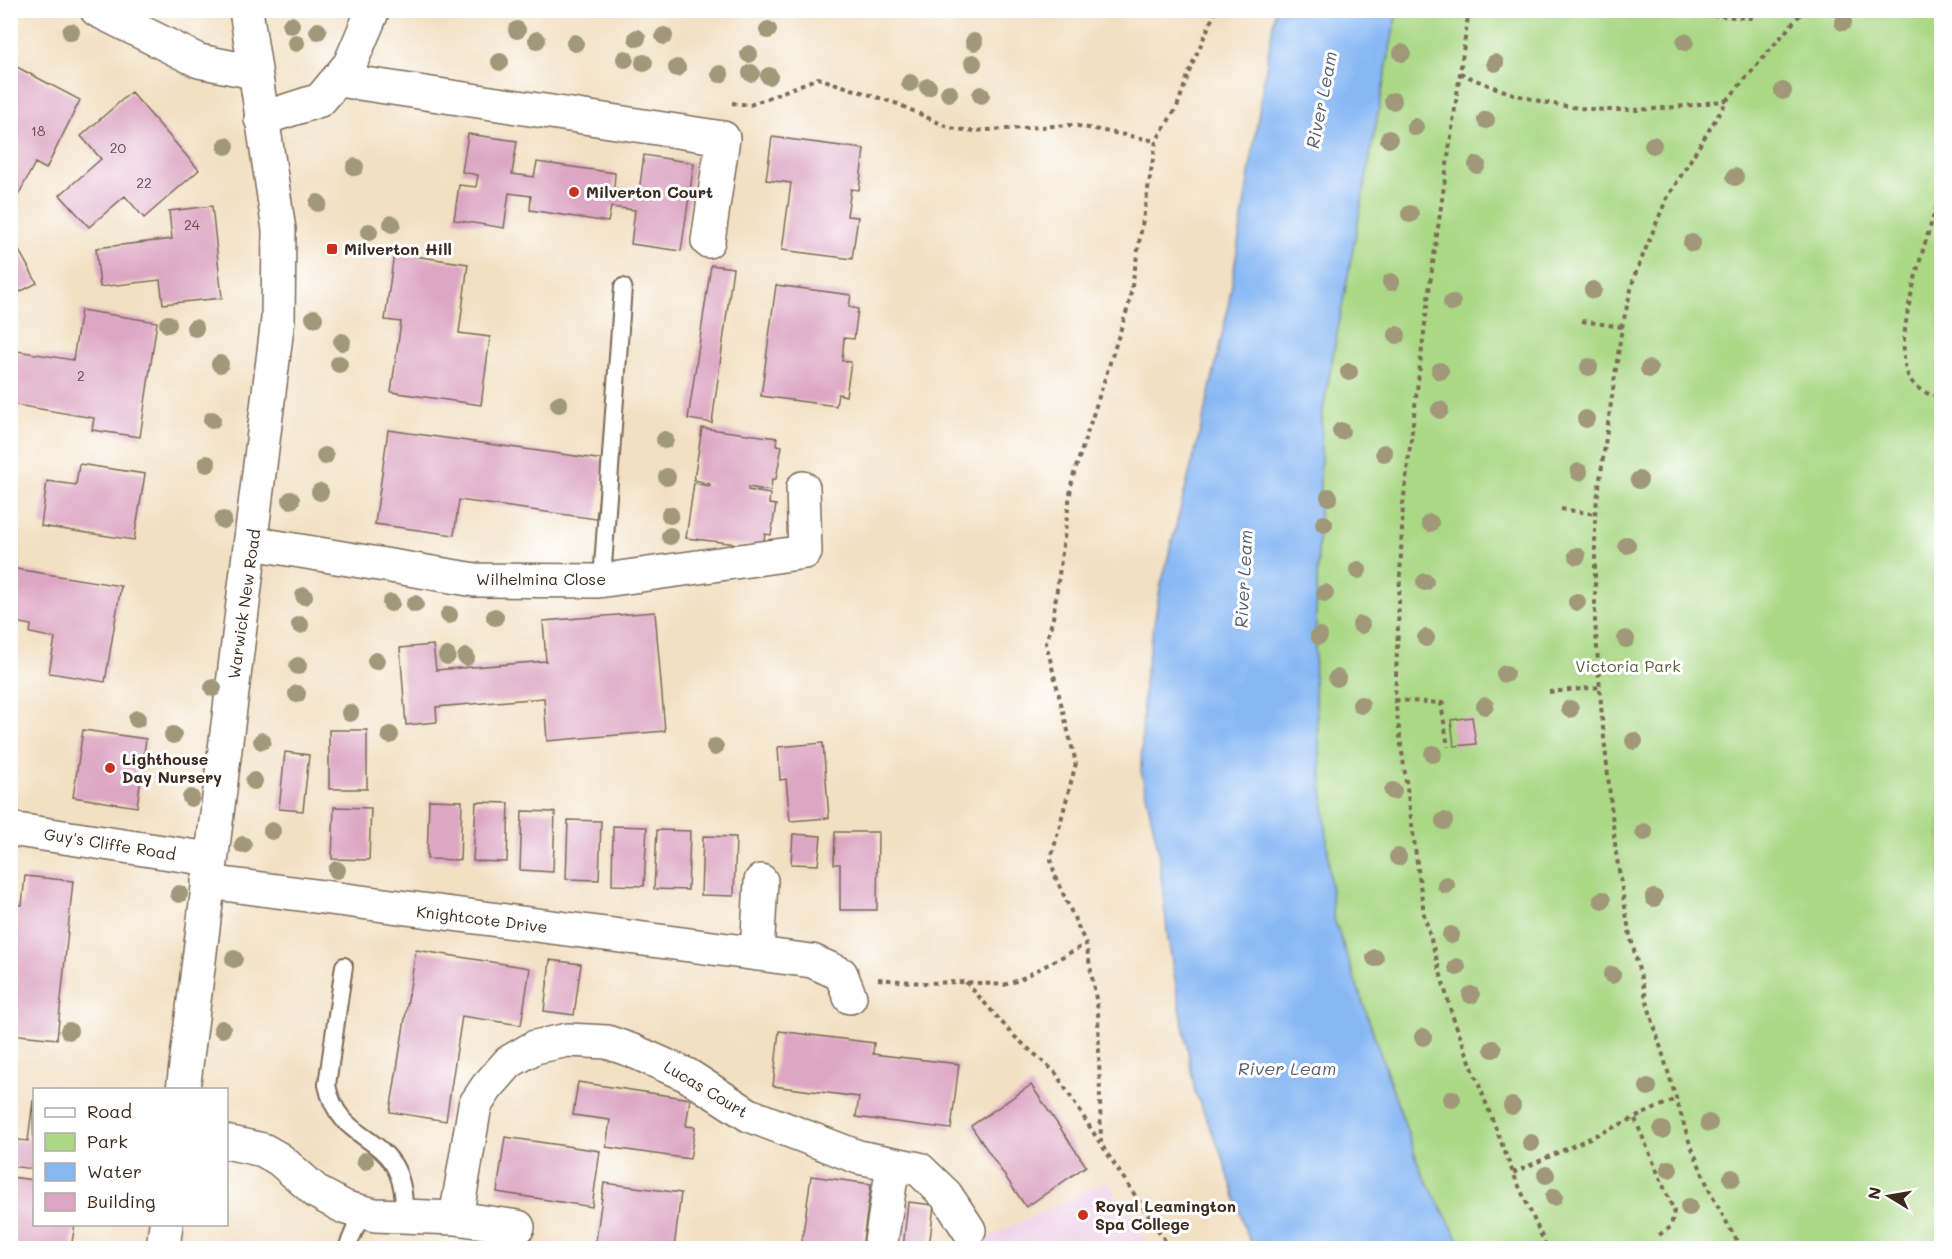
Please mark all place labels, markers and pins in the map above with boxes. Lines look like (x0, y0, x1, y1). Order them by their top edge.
place label: Milverton Court (586, 181, 713, 202)
marker: Milverton Court (567, 185, 581, 199)
place label: Milverton Hill (344, 238, 452, 259)
marker: Milverton Hill (325, 242, 339, 256)
place label: Lighthouse Day Nursery (122, 748, 222, 787)
marker: Lighthouse Day Nursery (103, 761, 117, 775)
place label: Royal Leamington Spa College (1095, 1195, 1236, 1234)
marker: Royal Leamington Spa College (1076, 1208, 1090, 1222)

